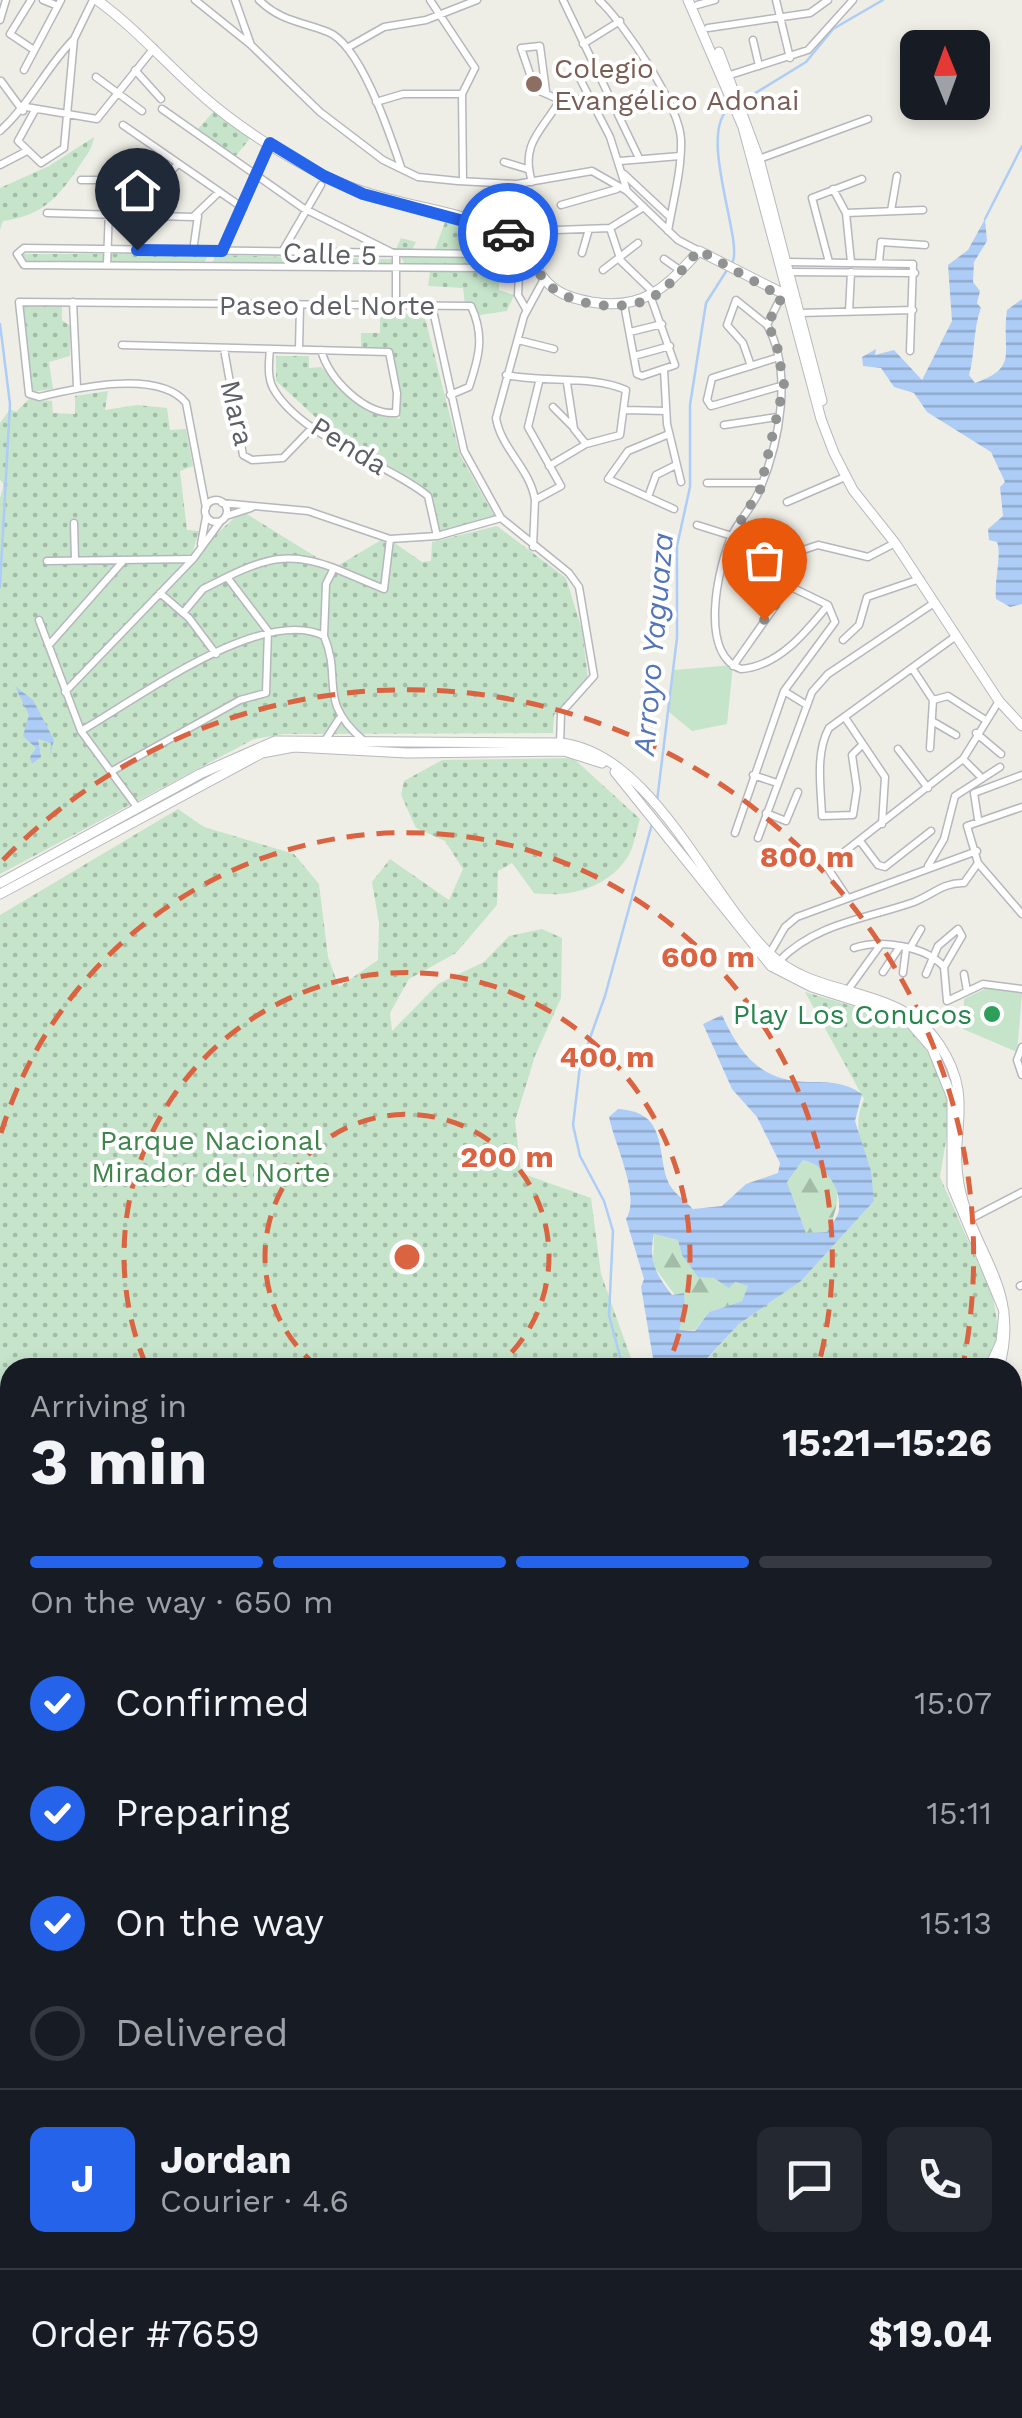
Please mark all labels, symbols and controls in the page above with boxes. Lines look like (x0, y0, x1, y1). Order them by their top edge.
north arrow (900, 30, 990, 120)
map controls (900, 30, 990, 120)
place label: Colegio Evangélico Adonai (554, 52, 800, 117)
marker: Colegio Evangélico Adonai (523, 73, 545, 95)
pin (95, 148, 180, 251)
icon: home (110, 163, 165, 218)
courier (458, 183, 558, 283)
icon: car (481, 206, 536, 261)
street label: Calle 5 (282, 236, 378, 272)
street label: Paseo del Norte (219, 289, 435, 322)
street label: Mara (213, 377, 261, 449)
street label: Penda (305, 410, 393, 482)
pin (722, 518, 807, 621)
water label: Arroyo Yaguaza (626, 531, 680, 759)
icon: bag (737, 533, 792, 588)
text: 800 m (760, 839, 854, 874)
text: 600 m (661, 939, 755, 974)
place label: Play Los Conucos (733, 998, 972, 1031)
marker: Play Los Conucos (981, 1003, 1003, 1025)
text: 400 m (560, 1039, 654, 1074)
park label: Parque Nacional Mirador del Norte (91, 1124, 331, 1189)
text: 200 m (460, 1139, 554, 1174)
centre of rings (389, 1239, 425, 1275)
text: Arriving in (30, 1387, 187, 1425)
text: 15:21–15:26 (782, 1421, 992, 1465)
text: 3 min (30, 1424, 208, 1500)
text: On the way · 650 m (30, 1583, 334, 1621)
icon: check (30, 1676, 85, 1731)
text: Confirmed (115, 1681, 310, 1725)
text: 15:07 (914, 1684, 992, 1722)
icon: check (30, 1786, 85, 1841)
text: Preparing (115, 1791, 290, 1835)
text: 15:11 (926, 1794, 992, 1832)
icon: check (30, 1896, 85, 1951)
text: On the way (115, 1901, 324, 1945)
text: 15:13 (920, 1904, 992, 1942)
text: Delivered (115, 2011, 288, 2055)
button: chat (757, 2127, 862, 2232)
button: phone (887, 2127, 992, 2232)
text: Jordan (160, 2138, 292, 2182)
text: J (71, 2157, 94, 2201)
text: Courier · 4.6 (160, 2182, 349, 2220)
text: Order #7659 (30, 2312, 260, 2356)
text: $19.04 (868, 2312, 992, 2356)

